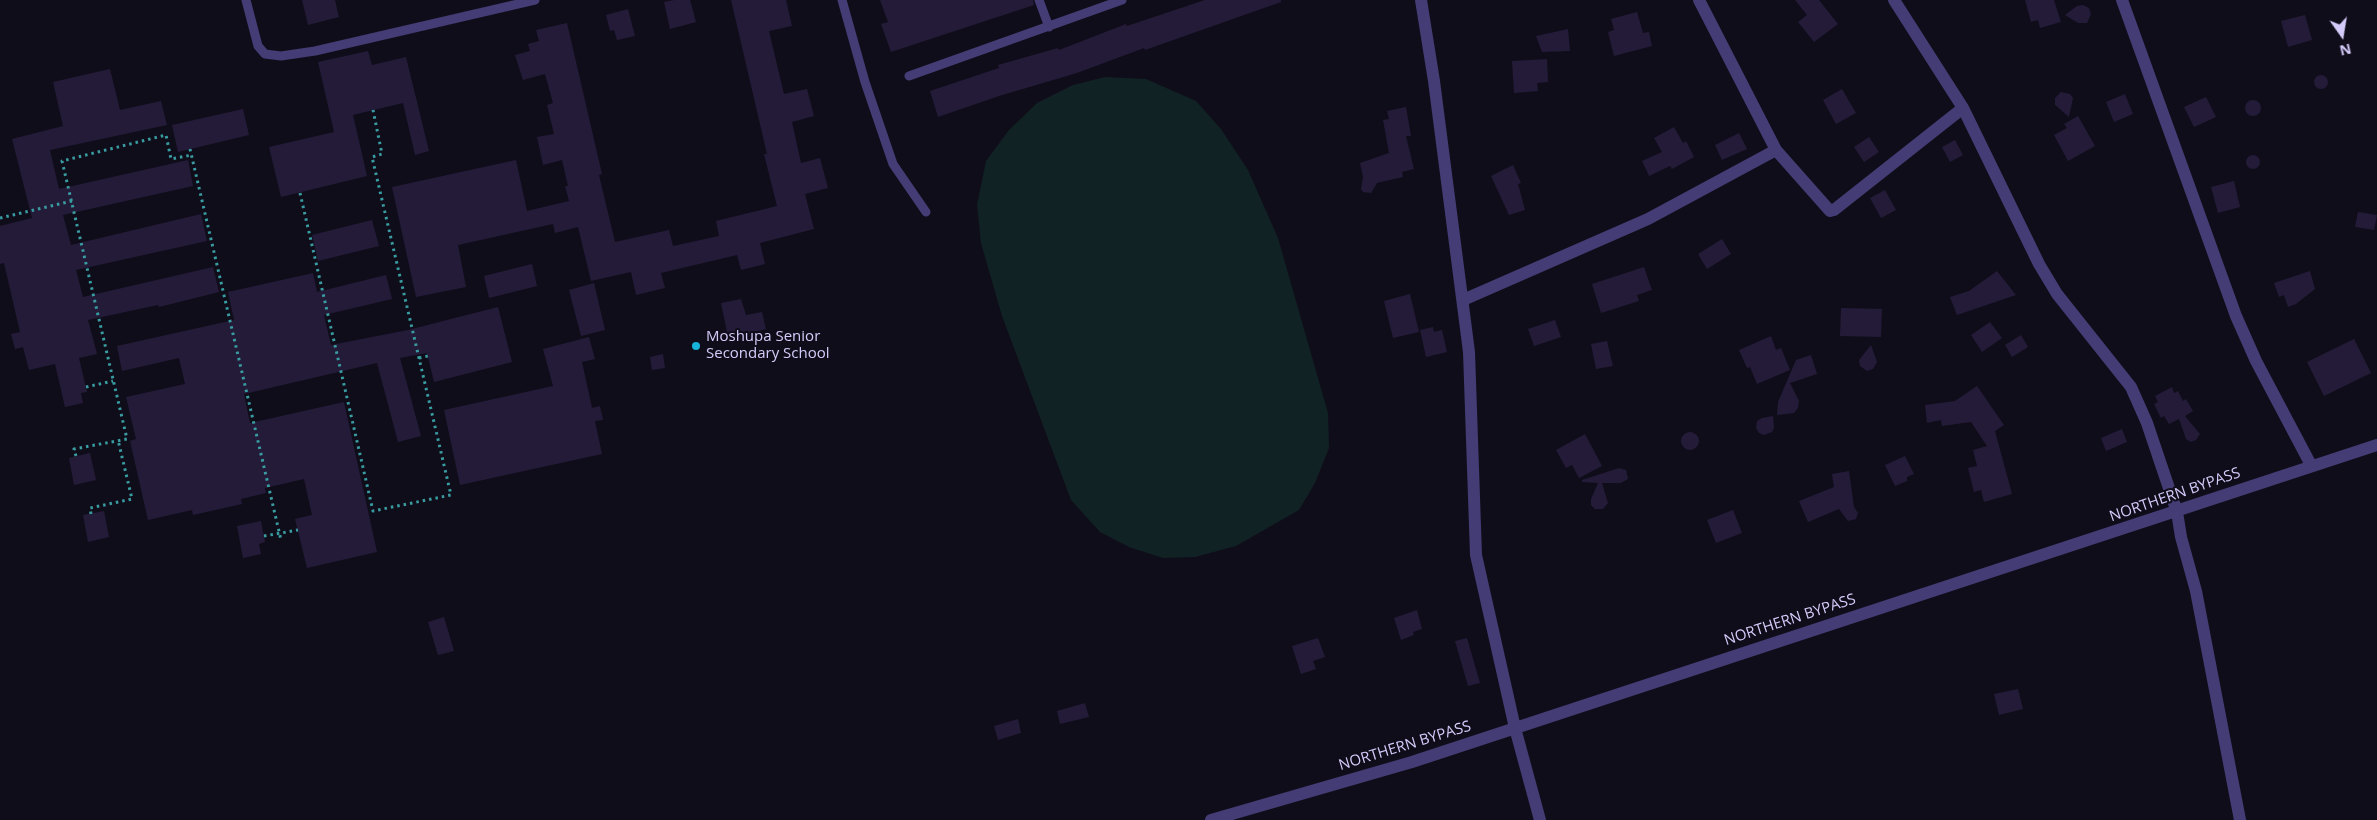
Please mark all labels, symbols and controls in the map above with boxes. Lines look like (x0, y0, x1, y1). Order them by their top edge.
north arrow (2317, 10, 2367, 60)
text: N (2338, 40, 2353, 61)
place label: Moshupa Senior Secondary School (706, 328, 830, 363)
marker: Moshupa Senior Secondary School (690, 340, 702, 352)
street label: NORTHERN BYPASS (2107, 464, 2243, 526)
street label: NORTHERN BYPASS (1722, 590, 1858, 650)
street label: NORTHERN BYPASS (1337, 717, 1473, 775)

